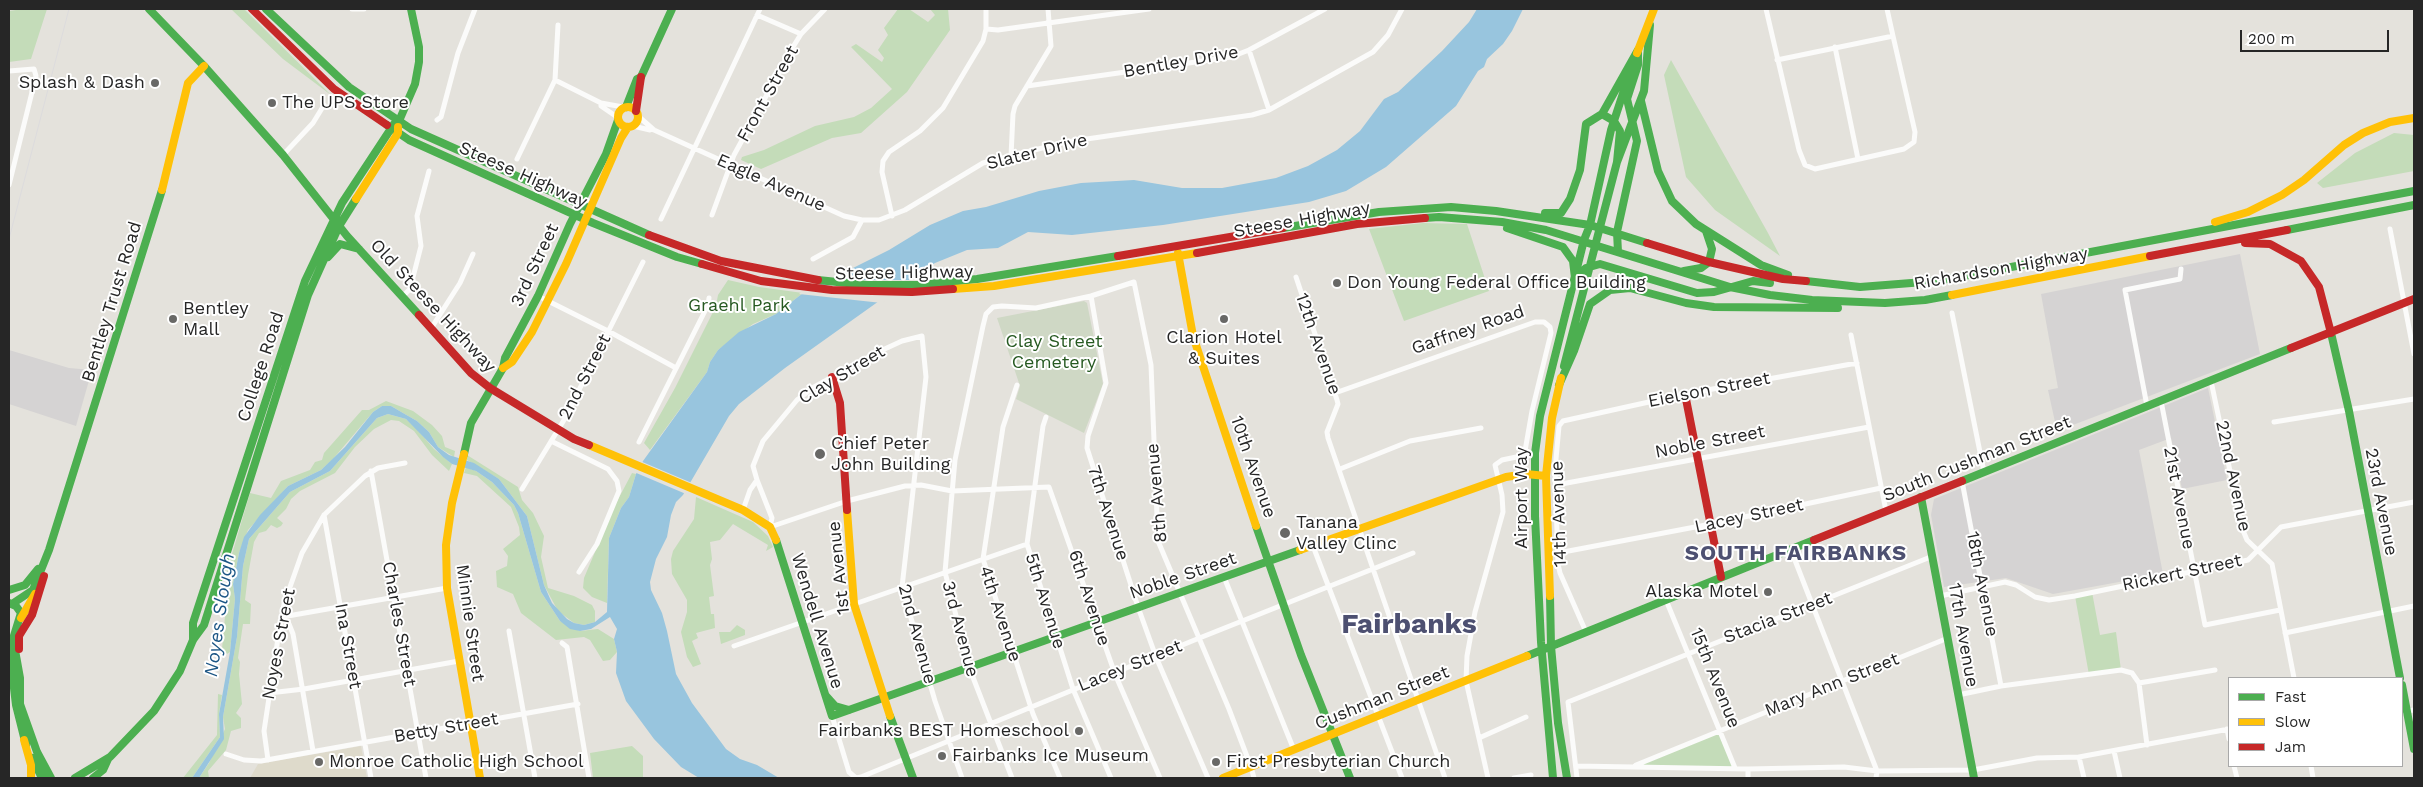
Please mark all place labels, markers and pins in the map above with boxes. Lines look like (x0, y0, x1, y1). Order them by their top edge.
place label: Splash & Dash (19, 72, 145, 94)
marker: Splash & Dash (149, 77, 161, 89)
place label: The UPS Store (282, 92, 409, 114)
marker: The UPS Store (266, 97, 278, 109)
place label: Don Young Federal Office Building (1347, 272, 1646, 294)
marker: Don Young Federal Office Building (1331, 277, 1343, 289)
place label: Bentley Mall (183, 298, 248, 340)
marker: Bentley Mall (167, 313, 179, 325)
marker: Clarion Hotel & Suites (1218, 313, 1230, 325)
place label: Clarion Hotel & Suites (1166, 327, 1282, 369)
place label: Chief Peter John Building (831, 433, 950, 476)
marker: Chief Peter John Building (813, 447, 827, 461)
place label: Tanana Valley Clinc (1296, 512, 1397, 554)
marker: Tanana Valley Clinc (1278, 526, 1292, 540)
place label: Alaska Motel (1645, 581, 1758, 603)
marker: Alaska Motel (1762, 586, 1774, 598)
place label: Fairbanks BEST Homeschool (818, 720, 1069, 742)
marker: Fairbanks BEST Homeschool (1073, 725, 1085, 737)
place label: Fairbanks Ice Museum (952, 745, 1149, 767)
marker: Fairbanks Ice Museum (936, 750, 948, 762)
place label: Monroe Catholic High School (329, 751, 583, 773)
place label: First Presbyterian Church (1226, 751, 1451, 773)
marker: Monroe Catholic High School (313, 756, 325, 768)
marker: First Presbyterian Church (1210, 756, 1222, 768)

